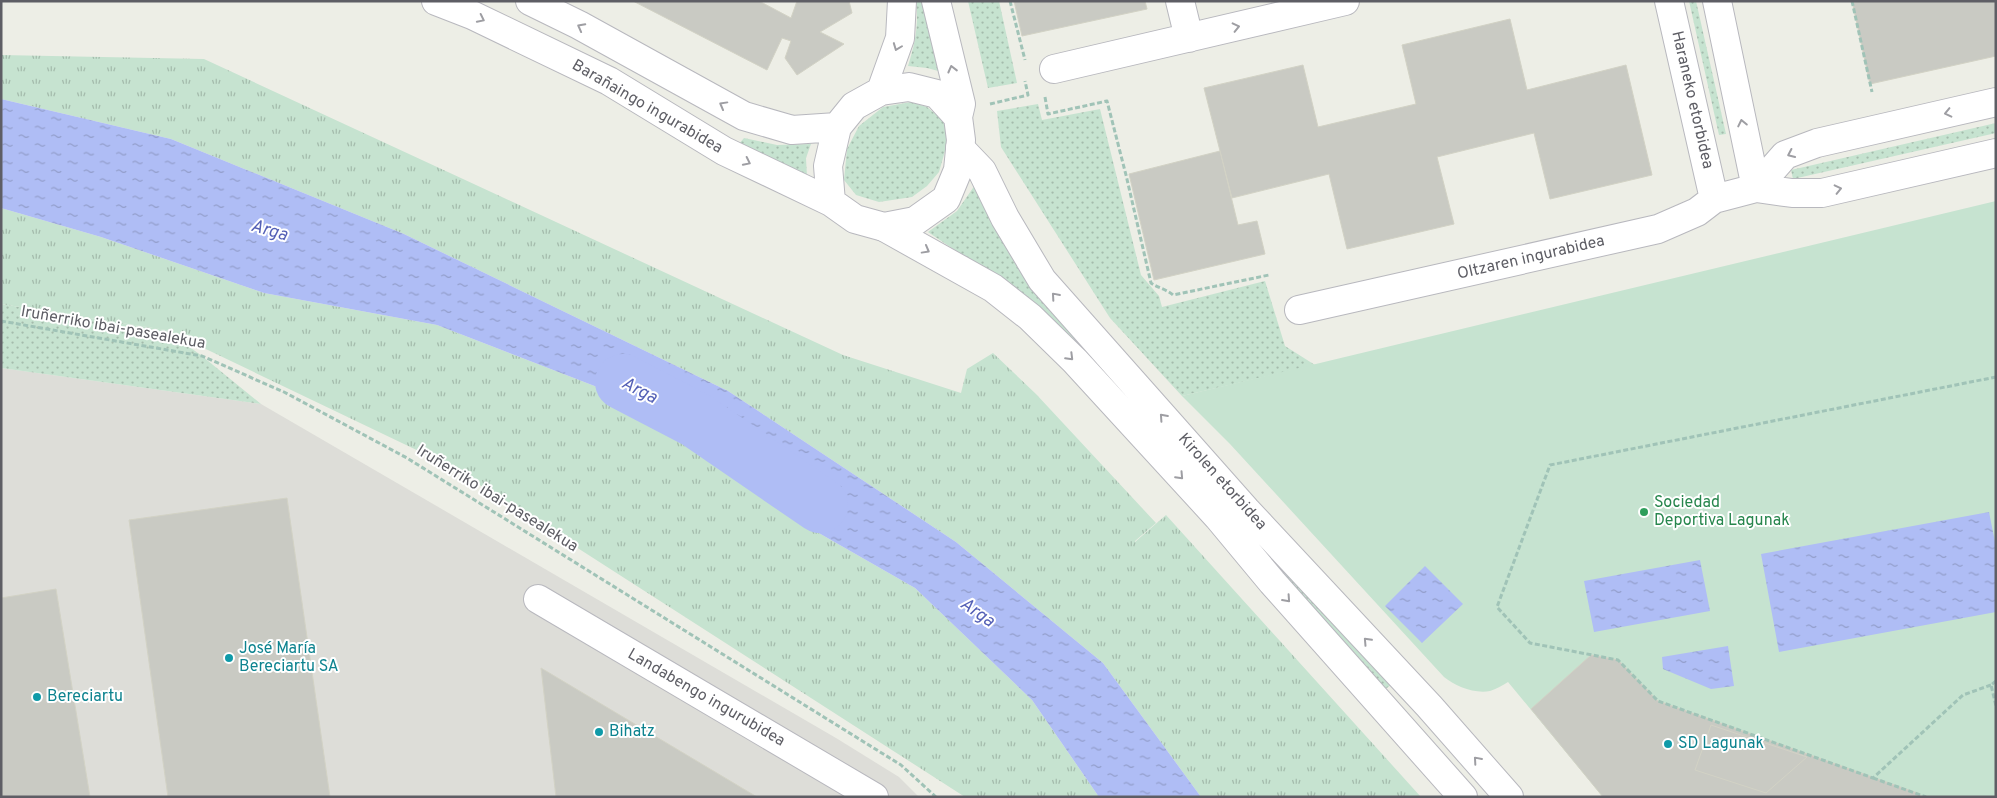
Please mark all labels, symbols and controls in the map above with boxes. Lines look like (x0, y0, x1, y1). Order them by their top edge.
one-way arrow (476, 13, 485, 23)
one-way arrow (1232, 22, 1241, 33)
one-way arrow (577, 23, 586, 33)
street label: Haraneko etorbidea (1666, 29, 1718, 171)
one-way arrow (893, 42, 903, 51)
street label: Barañaingo ingurabidea (568, 56, 726, 158)
one-way arrow (947, 65, 958, 74)
one-way arrow (719, 101, 728, 111)
one-way arrow (1944, 107, 1953, 118)
one-way arrow (1737, 119, 1748, 127)
one-way arrow (1788, 147, 1797, 157)
one-way arrow (742, 156, 751, 166)
one-way arrow (1834, 184, 1843, 195)
water label: Arga (248, 215, 291, 247)
street label: Oltzaren ingurabidea (1455, 231, 1607, 285)
one-way arrow (921, 244, 930, 254)
one-way arrow (1052, 292, 1061, 301)
street label: Iruñerriko ibai-pasealekua (19, 302, 207, 354)
one-way arrow (1064, 351, 1073, 360)
water label: Arga (617, 372, 661, 410)
one-way arrow (1160, 414, 1169, 423)
street label: Kirolen etorbidea (1173, 429, 1271, 535)
street label: Iruñerriko ibai-pasealekua (412, 441, 582, 557)
one-way arrow (1175, 470, 1184, 479)
place label: Sociedad Deportiva Lagunak (1654, 493, 1790, 531)
marker: Sociedad Deportiva Lagunak (1638, 506, 1650, 518)
water label: Arga (955, 593, 999, 633)
one-way arrow (1281, 593, 1290, 602)
one-way arrow (1364, 637, 1373, 646)
place label: José María Bereciartu SA (239, 639, 339, 677)
street label: Landabengo ingurubidea (624, 645, 788, 751)
marker: José María Bereciartu SA (223, 652, 235, 664)
place label: Bereciartu (47, 687, 123, 707)
marker: Bereciartu (31, 691, 43, 703)
place label: Bihatz (609, 722, 655, 742)
marker: Bihatz (593, 726, 605, 738)
place label: SD Lagunak (1678, 734, 1764, 754)
marker: SD Lagunak (1662, 738, 1674, 750)
one-way arrow (1474, 757, 1483, 766)

